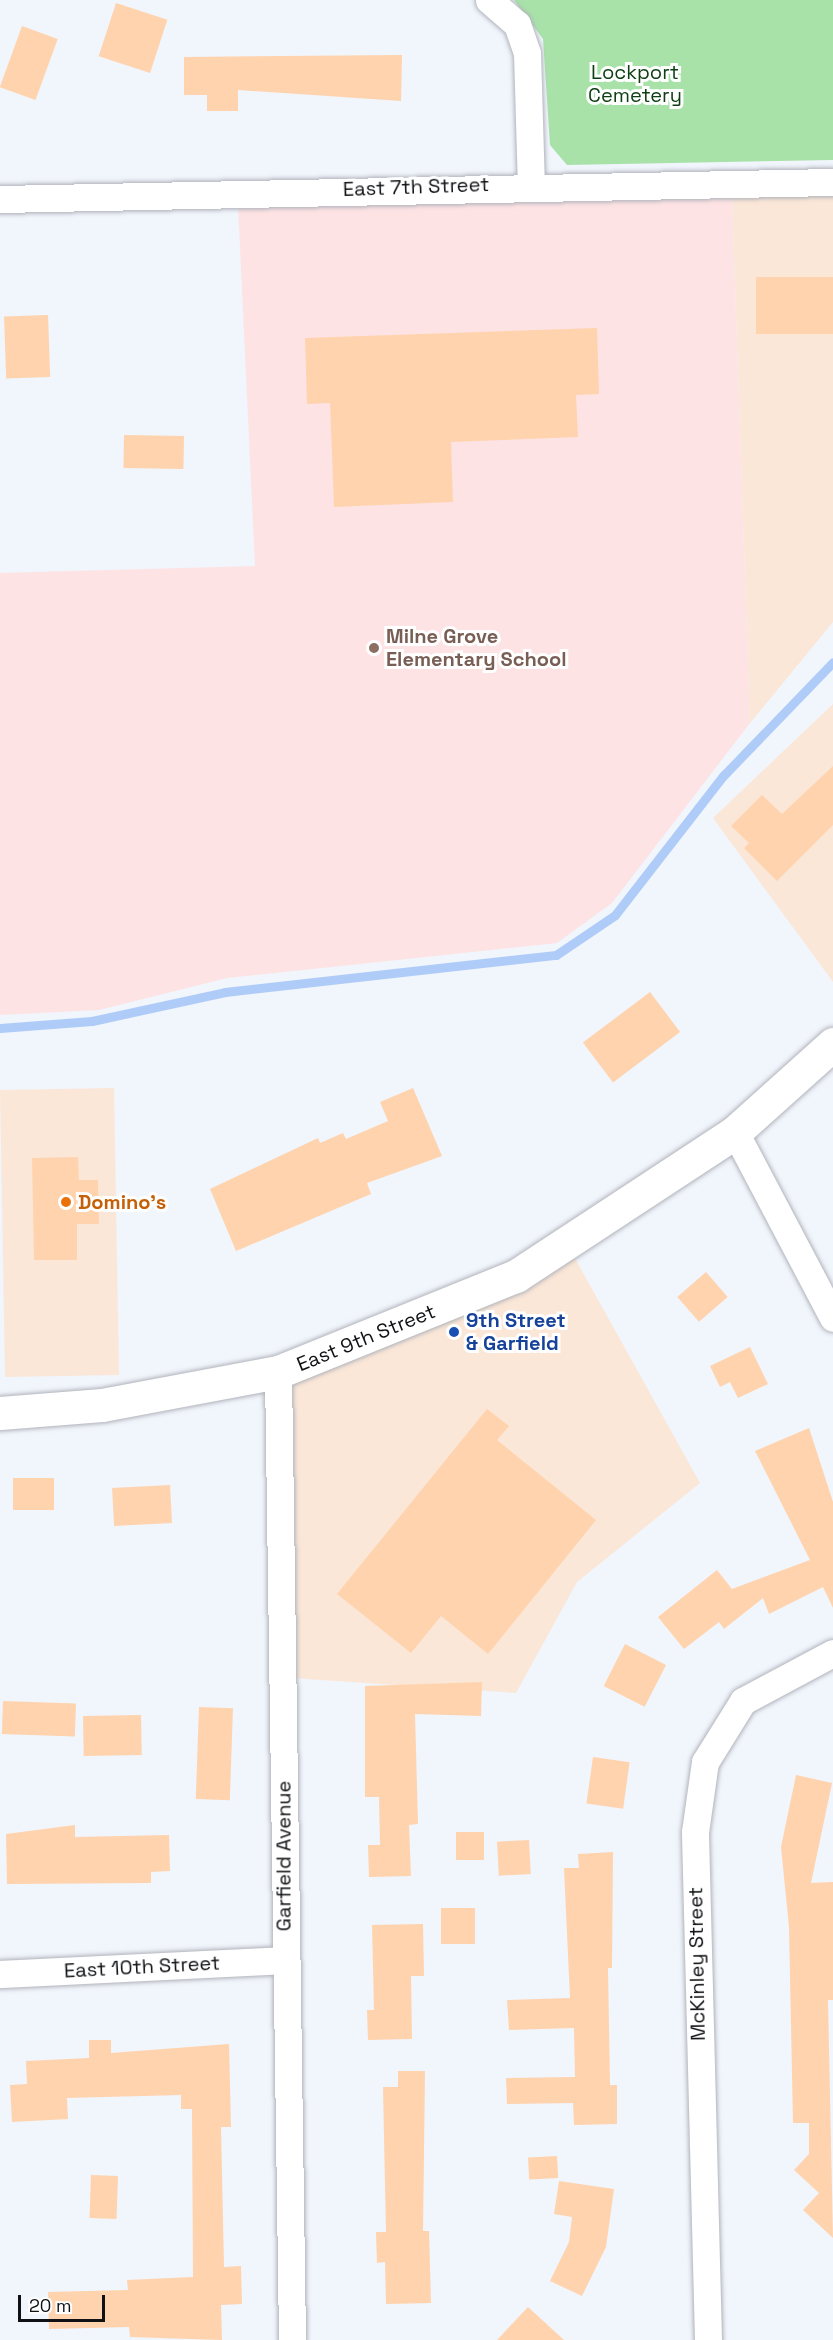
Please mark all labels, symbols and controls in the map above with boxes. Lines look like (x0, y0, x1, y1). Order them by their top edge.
park label: Lockport Cemetery (588, 60, 682, 107)
street label: East 7th Street (342, 172, 490, 202)
place label: Milne Grove Elementary School (386, 624, 567, 671)
marker: Milne Grove Elementary School (367, 641, 381, 655)
place label: Domino's (78, 1190, 166, 1214)
marker: Domino's (59, 1195, 73, 1209)
street label: East 9th Street (293, 1299, 439, 1377)
place label: 9th Street & Garfield (466, 1308, 566, 1355)
marker: 9th Street & Garfield (447, 1325, 461, 1339)
street label: Garfield Avenue (272, 1781, 296, 1931)
street label: McKinley Street (684, 1887, 710, 2041)
street label: East 10th Street (63, 1951, 221, 1983)
scale bar (21, 2283, 108, 2321)
text: 20 m (29, 2294, 72, 2317)

